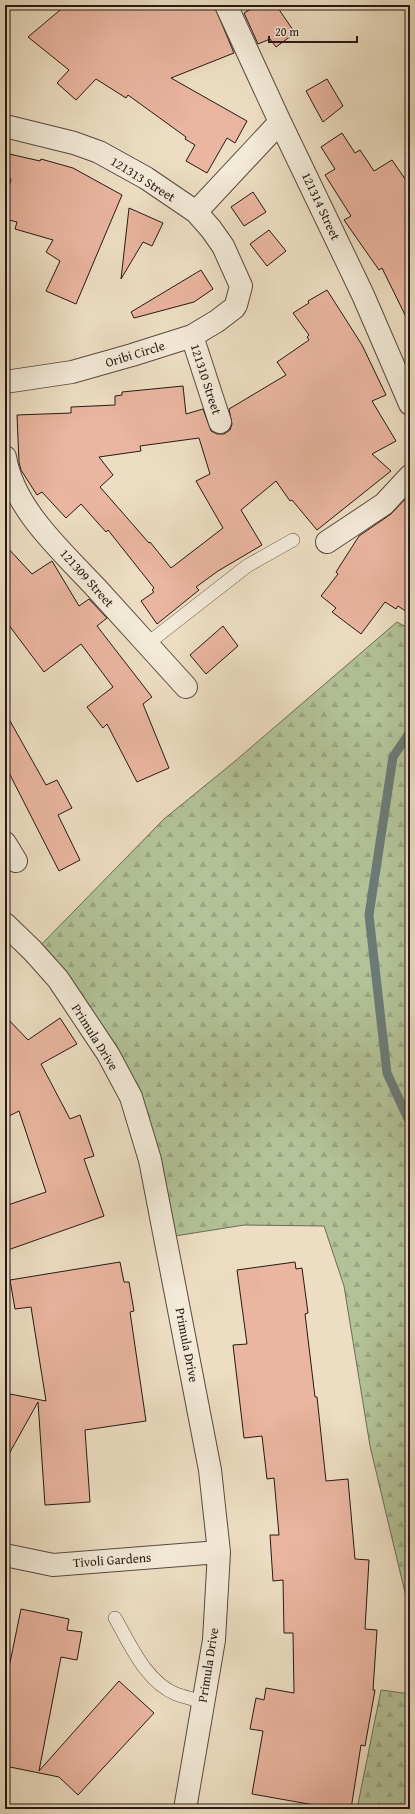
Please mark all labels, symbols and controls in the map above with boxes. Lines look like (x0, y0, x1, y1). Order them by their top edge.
scale bar (269, 18, 357, 44)
text: 20 m (275, 23, 299, 40)
street label: 121313 Street (107, 152, 179, 207)
street label: 121314 Street (297, 169, 345, 244)
street label: Oribi Circle (103, 336, 167, 372)
street label: 121310 Street (186, 341, 226, 417)
street label: 121309 Street (55, 544, 119, 612)
street label: Primula Drive (67, 1000, 123, 1074)
street label: Primula Drive (170, 1306, 204, 1384)
street label: Tivoli Gardens (72, 1548, 152, 1572)
street label: Primula Drive (193, 1626, 223, 1704)

